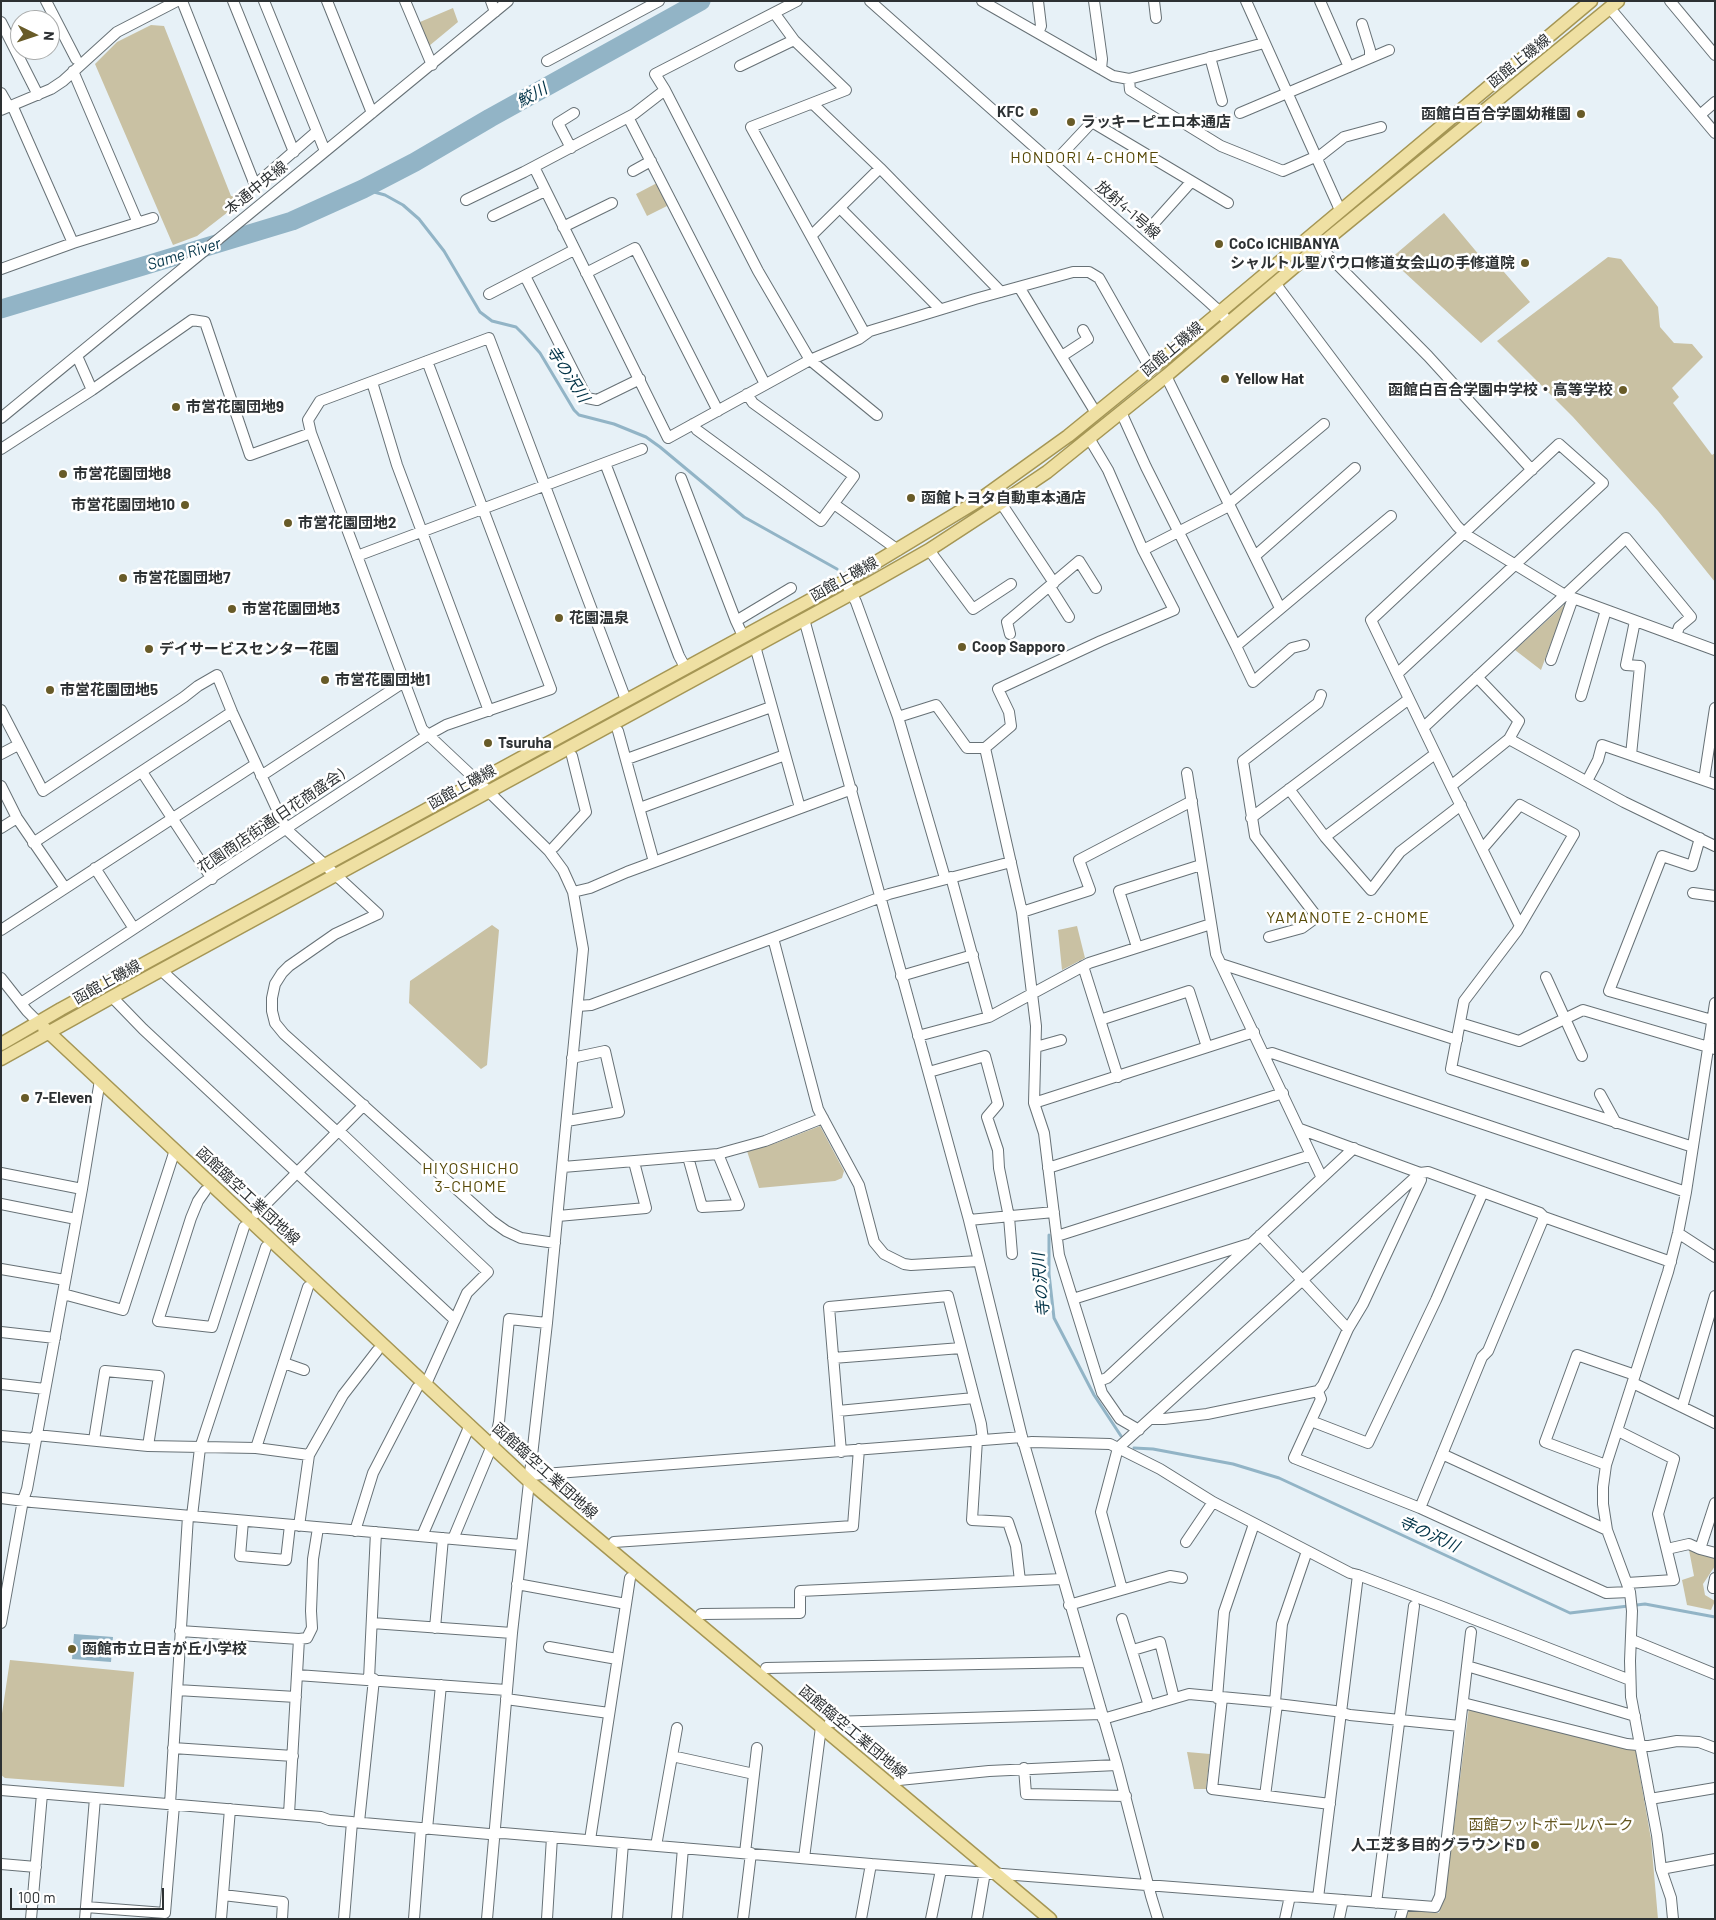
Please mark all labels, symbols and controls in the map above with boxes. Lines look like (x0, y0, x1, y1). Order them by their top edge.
north arrow (10, 10, 60, 60)
street label: 函館上磯線 (1484, 30, 1554, 92)
text: N (41, 31, 58, 41)
water label: 鮫川 (513, 79, 551, 111)
place label: KFC (997, 103, 1024, 121)
place label: 函館白百合学園幼稚園 (1421, 105, 1571, 123)
marker: KFC (1028, 106, 1040, 118)
marker: 函館白百合学園幼稚園 (1575, 108, 1587, 120)
place label: ラッキーピエロ本通店 (1081, 113, 1231, 131)
marker: ラッキーピエロ本通店 (1065, 116, 1077, 128)
district label: HONDORI 4-CHOME (1008, 148, 1162, 168)
street label: 本通中央線 (221, 157, 291, 219)
street label: 放射4-1号線 (1092, 177, 1164, 243)
water label: Same River (145, 234, 223, 274)
place label: CoCo ICHIBANYA (1229, 235, 1340, 253)
marker: CoCo ICHIBANYA (1213, 238, 1225, 250)
place label: シャルトル聖パウロ修道女会山の手修道院 (1230, 254, 1515, 272)
marker: シャルトル聖パウロ修道女会山の手修道院 (1519, 257, 1531, 269)
street label: 函館上磯線 (1137, 318, 1207, 380)
water label: 寺の沢川 (543, 342, 593, 406)
place label: Yellow Hat (1235, 370, 1304, 388)
marker: Yellow Hat (1219, 373, 1231, 385)
place label: 函館白百合学園中学校・高等学校 (1388, 381, 1613, 399)
marker: 函館白百合学園中学校・高等学校 (1617, 384, 1629, 396)
place label: 市営花園団地9 (186, 398, 284, 416)
marker: 市営花園団地9 (170, 401, 182, 413)
place label: 市営花園団地8 (73, 465, 171, 483)
marker: 市営花園団地8 (57, 468, 69, 480)
place label: 函館トヨタ自動車本通店 (921, 489, 1086, 507)
marker: 函館トヨタ自動車本通店 (905, 492, 917, 504)
place label: 市営花園団地10 (71, 496, 175, 514)
marker: 市営花園団地10 (179, 499, 191, 511)
place label: 市営花園団地2 (298, 514, 396, 532)
marker: 市営花園団地2 (282, 517, 294, 529)
street label: 函館上磯線 (807, 553, 881, 605)
place label: 市営花園団地7 (133, 569, 230, 587)
marker: 市営花園団地7 (117, 572, 129, 584)
place label: 市営花園団地3 (242, 600, 340, 618)
marker: 市営花園団地3 (226, 603, 238, 615)
place label: 花園温泉 (569, 609, 629, 627)
marker: 花園温泉 (553, 612, 565, 624)
place label: Coop Sapporo (972, 638, 1065, 656)
place label: デイサービスセンター花園 (159, 640, 339, 658)
marker: Coop Sapporo (956, 641, 968, 653)
marker: デイサービスセンター花園 (143, 643, 155, 655)
place label: 市営花園団地1 (335, 671, 430, 689)
marker: 市営花園団地1 (319, 674, 331, 686)
place label: 市営花園団地5 (60, 681, 158, 699)
marker: 市営花園団地5 (44, 684, 56, 696)
place label: Tsuruha (498, 734, 552, 752)
marker: Tsuruha (482, 737, 494, 749)
street label: 函館上磯線 (425, 761, 499, 813)
street label: 花園商店街通(日花商盛会) (194, 765, 348, 877)
district label: YAMANOTE 2-CHOME (1264, 908, 1432, 928)
street label: 函館上磯線 (70, 956, 144, 1008)
place label: 7-Eleven (35, 1089, 92, 1107)
marker: 7-Eleven (19, 1092, 31, 1104)
street label: 函館臨空工業団地線 (192, 1143, 304, 1249)
district label: HIYOSHICHO 3-CHOME (421, 1159, 521, 1197)
water label: 寺の沢川 (1029, 1252, 1053, 1318)
street label: 函館臨空工業団地線 (489, 1419, 601, 1523)
water label: 寺の沢川 (1396, 1512, 1462, 1556)
place label: 函館市立日吉が丘小学校 (82, 1640, 247, 1658)
marker: 函館市立日吉が丘小学校 (66, 1643, 78, 1655)
street label: 函館臨空工業団地線 (796, 1682, 910, 1782)
park label: 函館フットボールパーク (1469, 1816, 1633, 1834)
place label: 人工芝多目的グラウンドD (1351, 1836, 1525, 1854)
marker: 人工芝多目的グラウンドD (1529, 1839, 1541, 1851)
scale bar (12, 1878, 166, 1910)
text: 100 m (18, 1888, 56, 1906)

